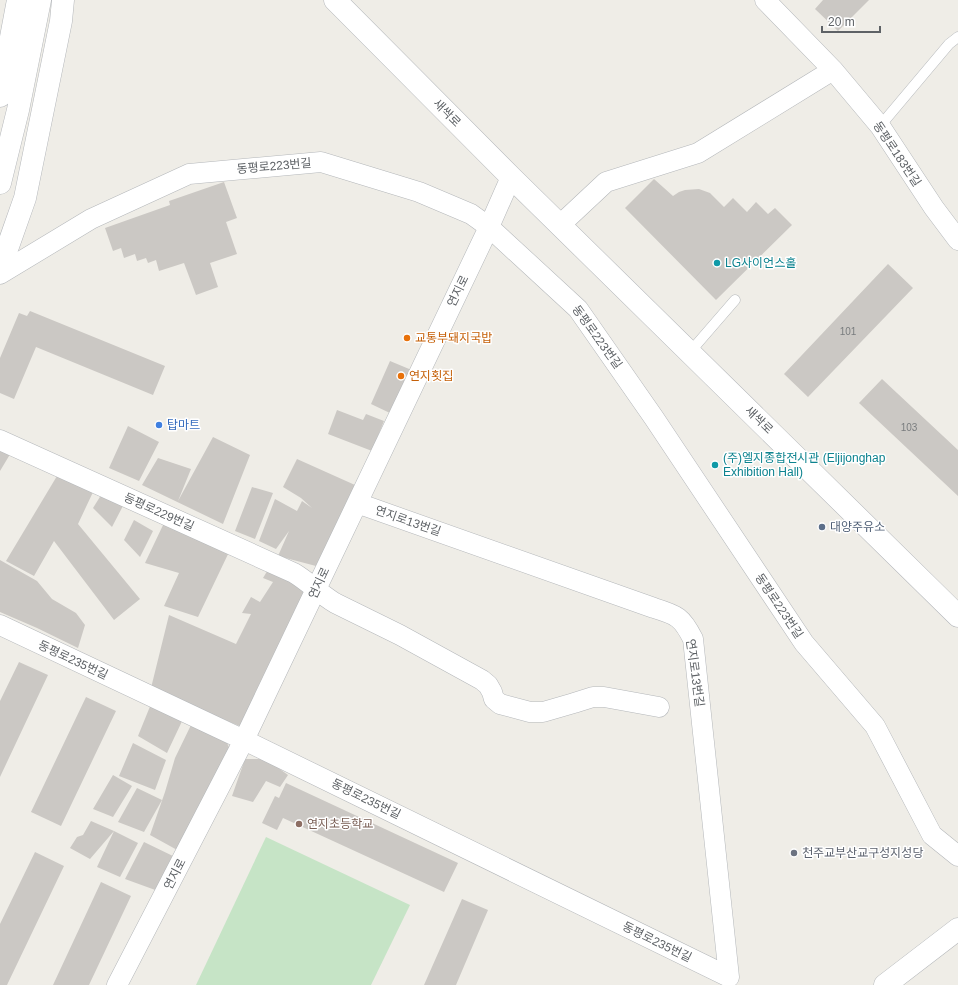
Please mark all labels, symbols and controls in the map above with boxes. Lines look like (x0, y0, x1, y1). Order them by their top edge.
scale bar (822, 8, 880, 34)
text: 20 m (828, 15, 855, 29)
street label: 새싹로 (430, 96, 464, 130)
street label: 동평로183번길 (870, 119, 924, 189)
street label: 동평로223번길 (236, 156, 312, 176)
place label: LG사이언스홀 (725, 256, 796, 270)
marker: LG사이언스홀 (712, 258, 722, 268)
street label: 연지로 (444, 273, 472, 309)
street label: 동평로223번길 (569, 302, 625, 372)
house number: 101 (840, 326, 857, 337)
place label: 교통부돼지국밥 (415, 331, 492, 345)
marker: 교통부돼지국밥 (402, 333, 412, 343)
place label: 연지횟집 (409, 369, 453, 383)
marker: 연지횟집 (396, 371, 406, 381)
street label: 새싹로 (742, 403, 776, 437)
place label: 탑마트 (167, 418, 200, 432)
marker: 탑마트 (154, 420, 164, 430)
house number: 103 (901, 422, 918, 433)
place label: (주)엘지종합전시관 (Eljijonghap Exhibition Hall) (723, 451, 886, 479)
marker: (주)엘지종합전시관 (Eljijonghap Exhibition Hall) (710, 460, 720, 470)
street label: 동평로229번길 (122, 490, 196, 534)
street label: 연지로13번길 (373, 503, 443, 539)
place label: 대양주유소 (830, 520, 885, 534)
marker: 대양주유소 (817, 522, 827, 532)
street label: 연지로 (306, 565, 332, 601)
street label: 동평로223번길 (752, 571, 806, 641)
street label: 동평로235번길 (36, 638, 110, 682)
street label: 연지로13번길 (683, 638, 707, 708)
street label: 동평로235번길 (329, 776, 403, 822)
place label: 연지초등학교 (307, 817, 373, 831)
marker: 연지초등학교 (294, 819, 304, 829)
place label: 천주교부산교구성지성당 (802, 846, 923, 860)
marker: 천주교부산교구성지성당 (789, 848, 799, 858)
street label: 연지로 (161, 856, 189, 892)
street label: 동평로235번길 (620, 919, 694, 965)

